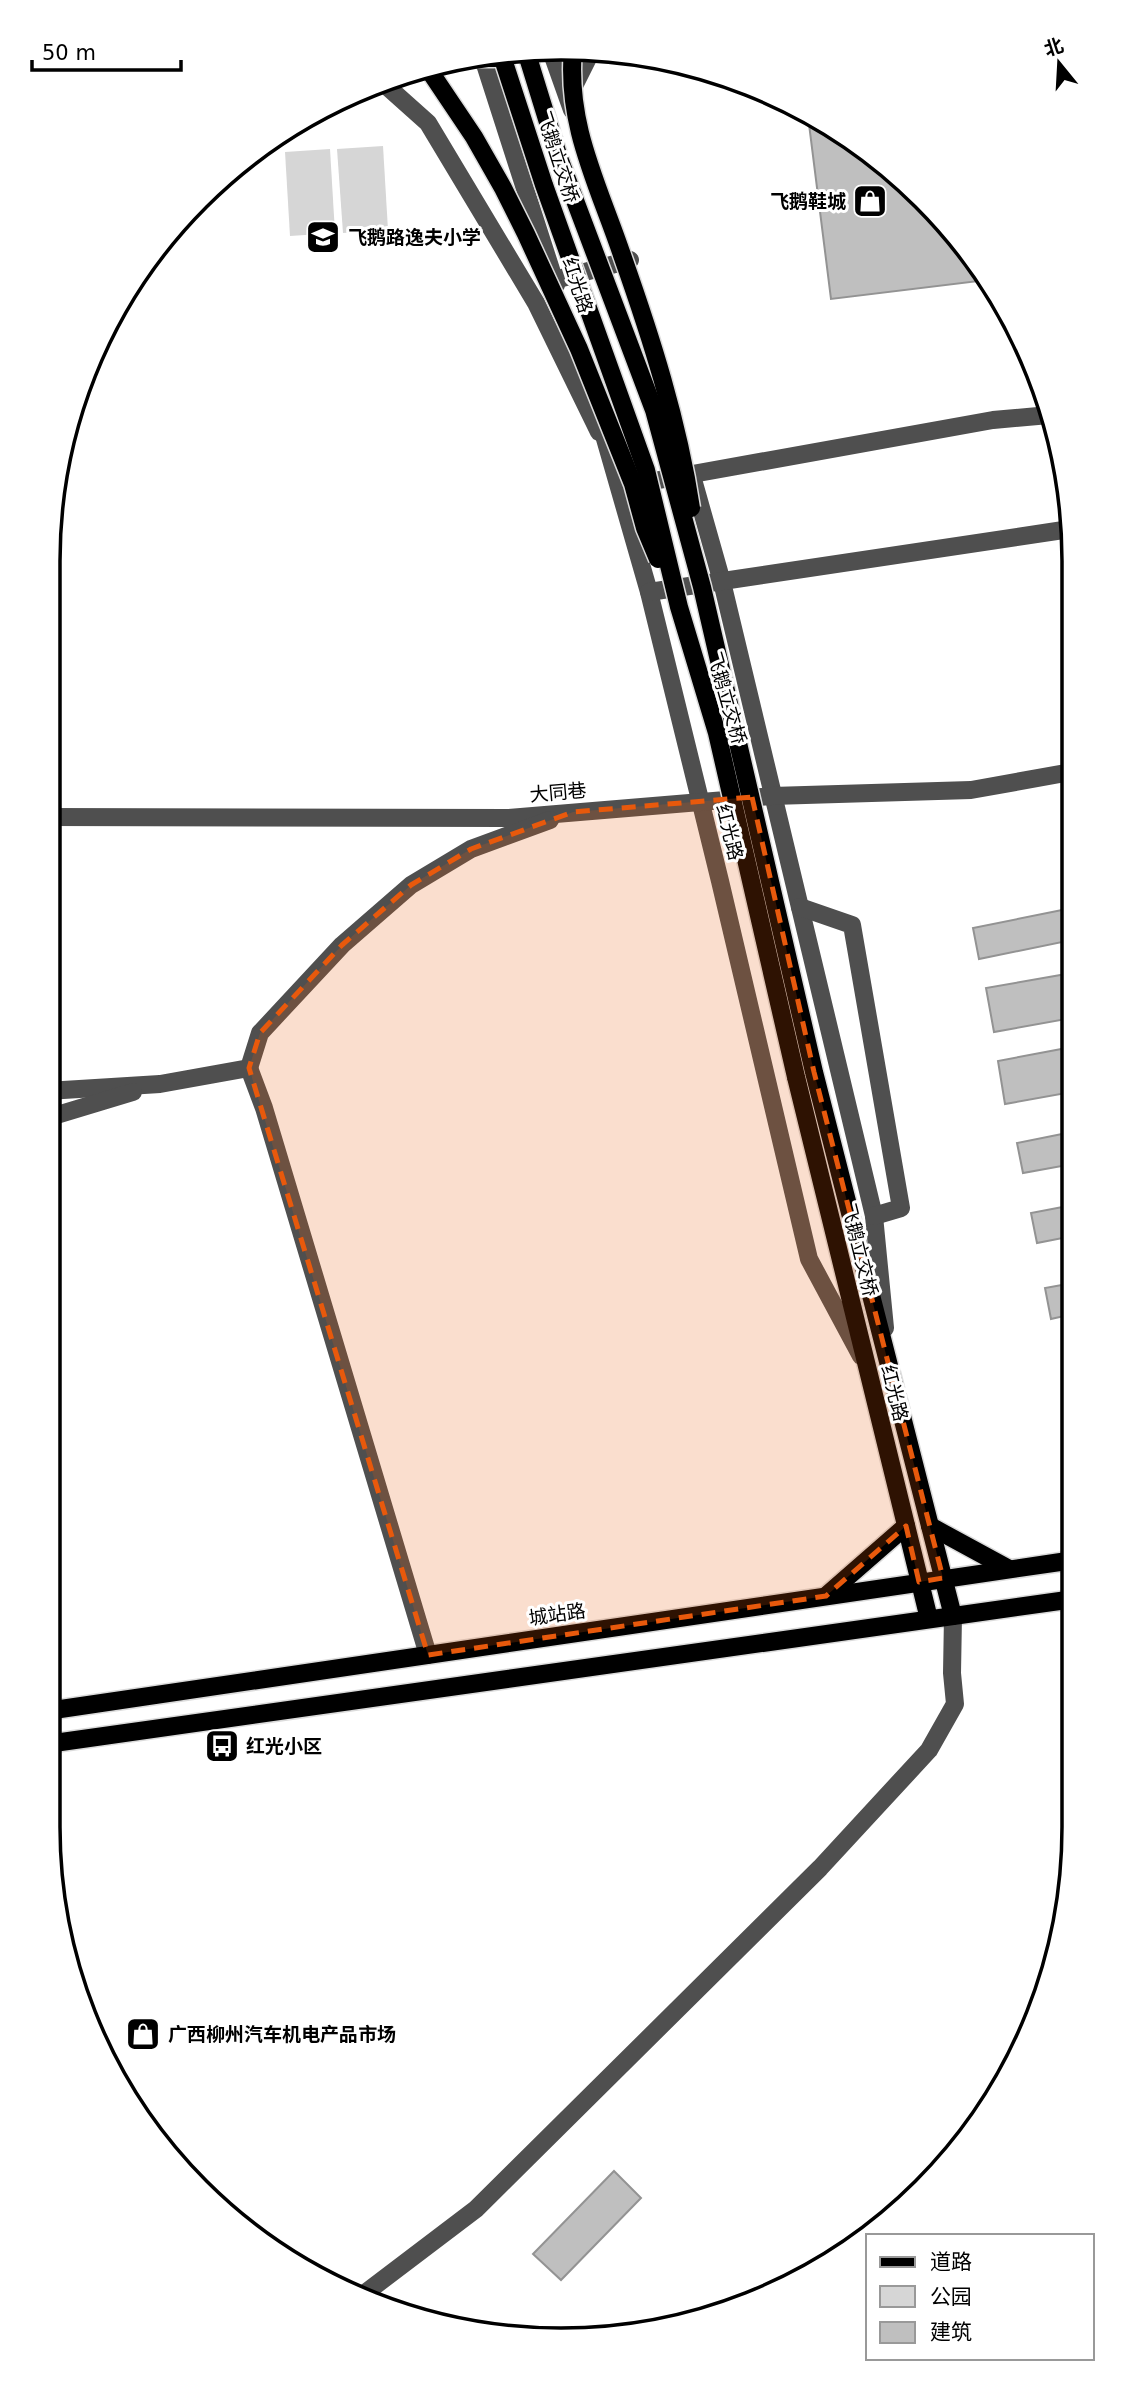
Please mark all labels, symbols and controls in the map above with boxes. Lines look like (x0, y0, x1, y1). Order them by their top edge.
scale bar (32, 28, 180, 72)
north arrow (1024, 28, 1094, 98)
text: 北 (1041, 33, 1066, 60)
text: 50 m (42, 41, 96, 65)
street label: 飞鹅立交桥 (533, 108, 583, 206)
shop icon: 飞鹅鞋城 (851, 182, 889, 220)
place label: 飞鹅鞋城 (770, 190, 846, 212)
school or university icon: 飞鹅路逸夫小学 (304, 218, 342, 256)
place label: 飞鹅路逸夫小学 (348, 226, 481, 248)
street label: 红光路 (559, 254, 597, 316)
street label: 飞鹅立交桥 (703, 649, 751, 747)
street label: 大同巷 (529, 779, 587, 805)
street label: 红光路 (712, 802, 748, 862)
street label: 飞鹅立交桥 (838, 1201, 882, 1299)
street label: 红光路 (877, 1363, 913, 1423)
street label: 城站路 (527, 1599, 587, 1629)
bus stop icon: 红光小区 (203, 1727, 241, 1765)
place label: 红光小区 (246, 1735, 322, 1757)
shop icon: 广西柳州汽车机电产品市场 (124, 2015, 162, 2053)
place label: 广西柳州汽车机电产品市场 (168, 2023, 396, 2045)
legend (866, 2234, 1094, 2360)
text: 道路 (930, 2250, 972, 2274)
text: 公园 (930, 2285, 972, 2309)
text: 建筑 (930, 2320, 972, 2344)

